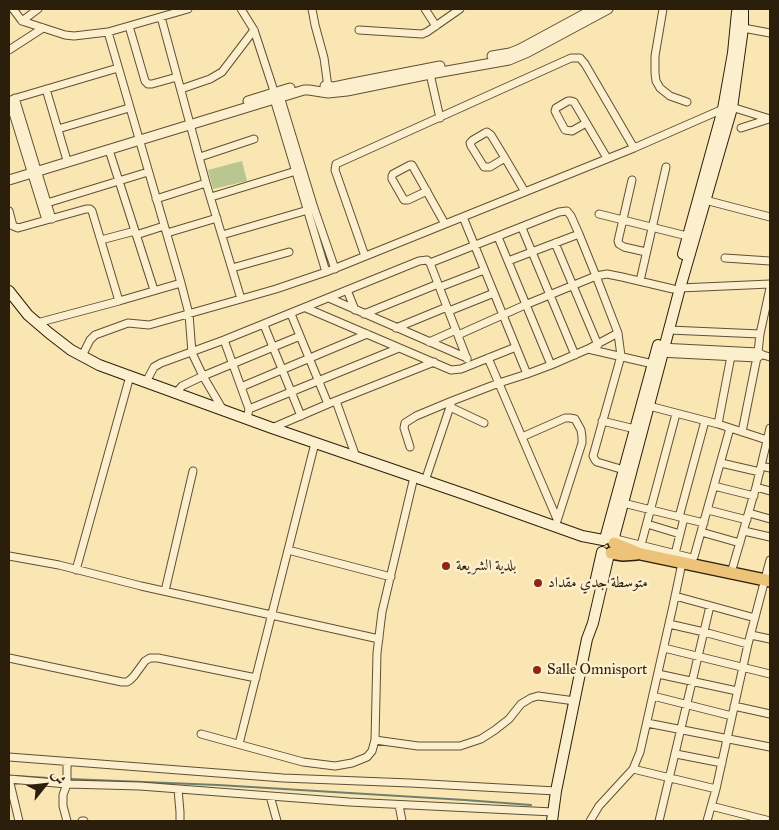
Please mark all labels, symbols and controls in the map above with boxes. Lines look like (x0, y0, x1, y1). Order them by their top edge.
place label: بلدية الشريعة (456, 557, 516, 575)
marker: بلدية الشريعة (440, 560, 452, 572)
place label: متوسطة جدي مقداد (548, 574, 648, 592)
marker: متوسطة جدي مقداد (532, 577, 544, 589)
place label: Salle Omnisport (547, 661, 647, 679)
marker: Salle Omnisport (531, 664, 543, 676)
north arrow (20, 760, 70, 810)
text: ش (48, 767, 69, 788)

